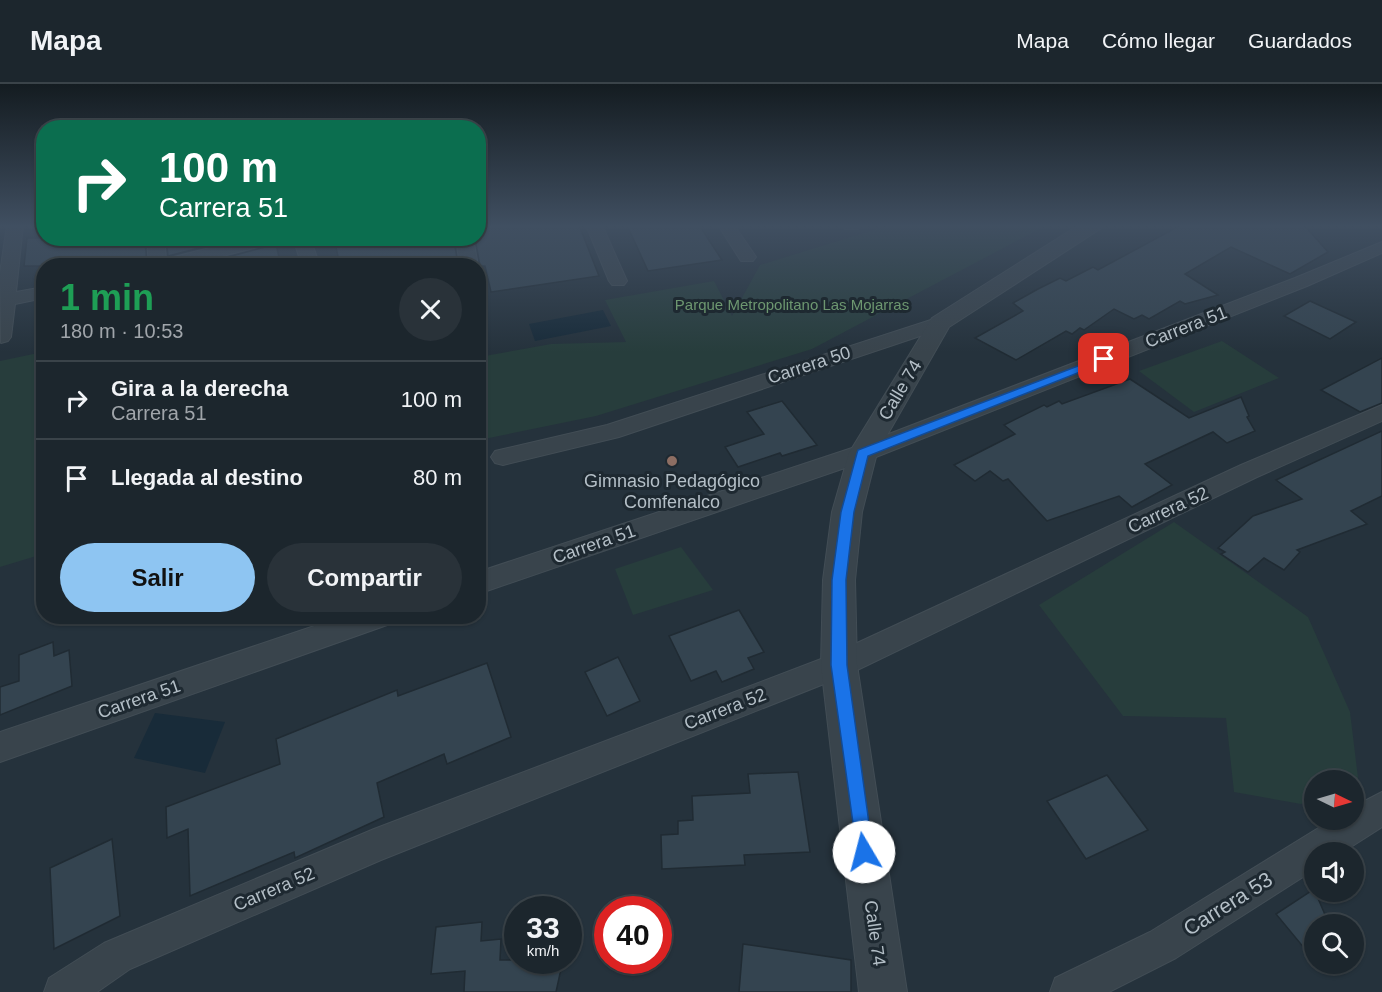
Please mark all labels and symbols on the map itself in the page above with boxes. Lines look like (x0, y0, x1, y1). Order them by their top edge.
park label: Parque Metropolitano Las Mojarras (675, 296, 909, 313)
street label: Carrera 51 (1142, 302, 1230, 352)
pin (1078, 333, 1129, 384)
street label: Carrera 50 (765, 342, 853, 388)
street label: Calle 74 (874, 357, 926, 423)
marker: Gimnasio Pedagógico Comfenalco (665, 454, 679, 468)
place label: Gimnasio Pedagógico Comfenalco (584, 471, 760, 512)
street label: Carrera 52 (1125, 483, 1211, 537)
street label: Carrera 51 (550, 521, 638, 567)
street label: Carrera 51 (95, 676, 183, 722)
street label: Carrera 52 (681, 684, 769, 734)
north arrow (1304, 770, 1364, 830)
position arrow (832, 820, 896, 884)
street label: Carrera 52 (230, 863, 318, 915)
street label: Carrera 53 (1179, 867, 1276, 940)
speed limit sign: 40 (594, 896, 672, 974)
street label: Calle 74 (861, 899, 889, 967)

